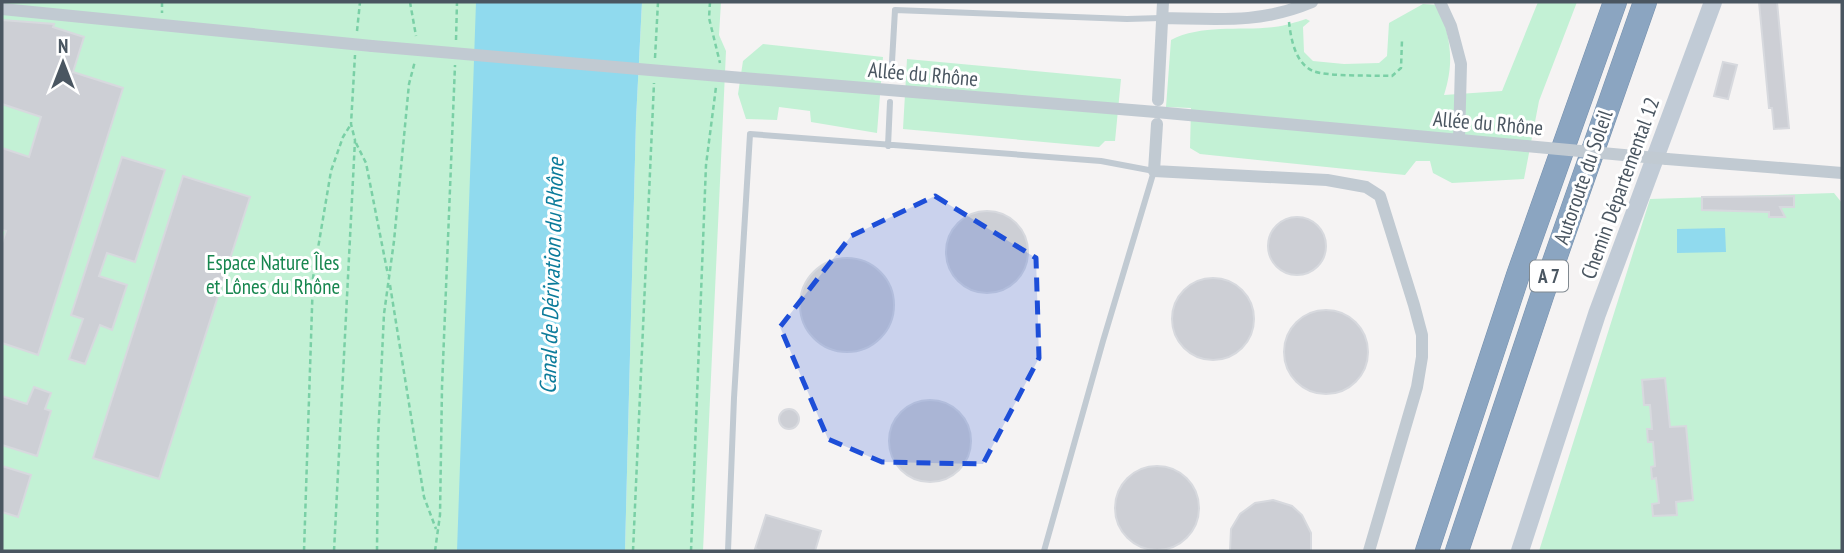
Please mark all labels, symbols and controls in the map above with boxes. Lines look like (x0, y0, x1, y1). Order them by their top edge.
north arrow (28, 28, 98, 98)
text: N (58, 34, 68, 58)
street label: Allée du Rhône (867, 56, 979, 92)
street label: Chemin Départemental 12 (1575, 94, 1665, 282)
street label: Allée du Rhône (1432, 105, 1544, 141)
street label: Autoroute du Soleil (1547, 106, 1619, 248)
water label: Canal de Dérivation du Rhône (532, 156, 570, 394)
park label: Espace Nature Îles et Lônes du Rhône (206, 249, 340, 300)
road number: A 7 (1530, 260, 1568, 292)

